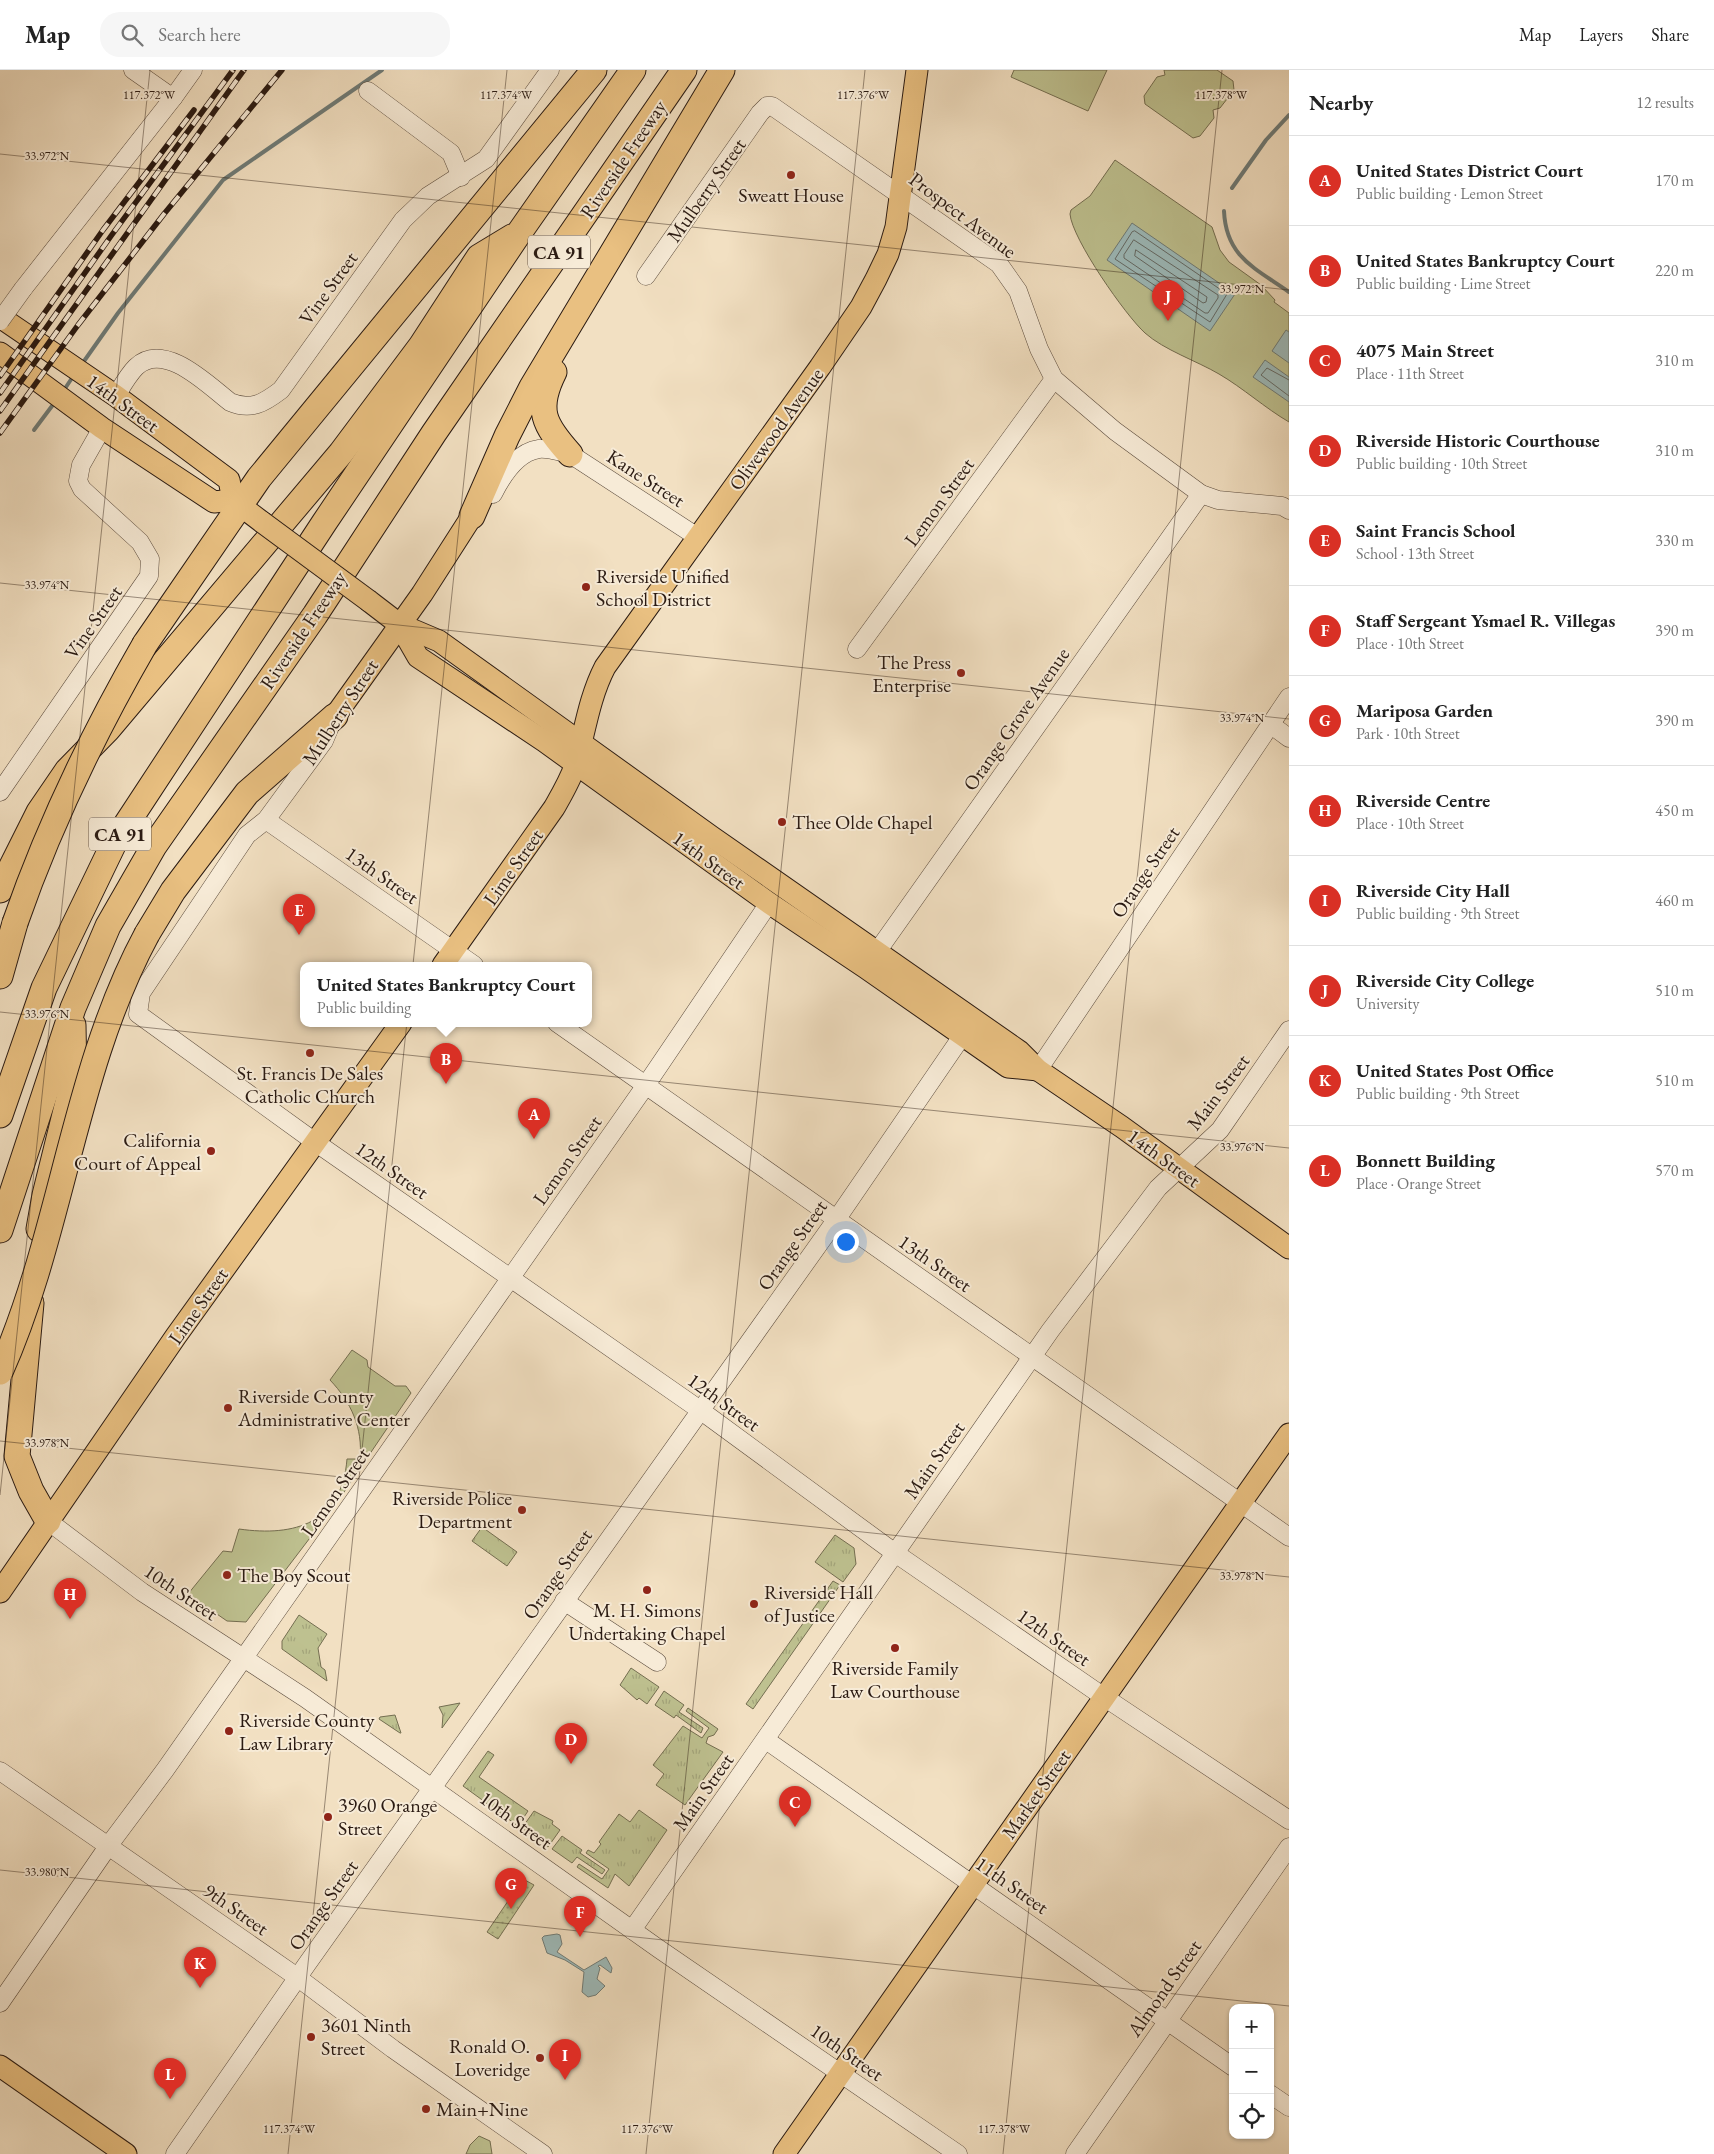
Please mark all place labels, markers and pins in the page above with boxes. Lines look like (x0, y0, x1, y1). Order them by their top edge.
marker: Sweatt House (785, 169, 797, 181)
place label: Sweatt House (738, 182, 844, 208)
pin: J (1152, 280, 1184, 321)
place label: Riverside Unified School District (596, 563, 730, 612)
marker: Riverside Unified School District (580, 581, 592, 593)
place label: The Press Enterprise (872, 649, 951, 698)
marker: The Press Enterprise (955, 667, 967, 679)
place label: Thee Olde Chapel (792, 809, 933, 835)
marker: Thee Olde Chapel (776, 816, 788, 828)
pin: E (283, 894, 315, 935)
pin: B (430, 1043, 462, 1084)
marker: St. Francis De Sales Catholic Church (304, 1047, 316, 1059)
place label: St. Francis De Sales Catholic Church (237, 1060, 383, 1109)
pin: A (518, 1098, 550, 1139)
place label: California Court of Appeal (74, 1127, 201, 1176)
marker: California Court of Appeal (205, 1145, 217, 1157)
place label: Riverside County Administrative Center (237, 1383, 410, 1432)
marker: Riverside County Administrative Center (222, 1402, 234, 1414)
place label: Riverside Police Department (392, 1485, 513, 1534)
marker: Riverside Police Department (516, 1504, 528, 1516)
place label: The Boy Scout (237, 1562, 351, 1588)
marker: The Boy Scout (221, 1569, 233, 1581)
pin: H (54, 1578, 86, 1619)
place label: Riverside Hall of Justice (764, 1579, 873, 1628)
marker: M. H. Simons Undertaking Chapel (641, 1584, 653, 1596)
place label: M. H. Simons Undertaking Chapel (568, 1597, 726, 1646)
marker: Riverside Hall of Justice (748, 1598, 760, 1610)
marker: Riverside Family Law Courthouse (889, 1642, 901, 1654)
place label: Riverside Family Law Courthouse (830, 1655, 960, 1704)
place label: Riverside County Law Library (239, 1707, 375, 1756)
pin: D (555, 1723, 587, 1764)
marker: Riverside County Law Library (223, 1725, 235, 1737)
pin: C (779, 1786, 811, 1827)
place label: 3960 Orange Street (338, 1792, 438, 1841)
marker: 3960 Orange Street (322, 1811, 334, 1823)
pin: G (495, 1868, 527, 1909)
pin: F (564, 1896, 596, 1937)
pin: K (184, 1947, 216, 1988)
place label: 3601 Ninth Street (321, 2012, 411, 2061)
marker: 3601 Ninth Street (305, 2031, 317, 2043)
place label: Ronald O. Loveridge (449, 2033, 530, 2082)
pin: I (549, 2039, 581, 2080)
marker: Ronald O. Loveridge (534, 2052, 546, 2064)
pin: L (154, 2058, 186, 2099)
place label: Main+Nine (436, 2096, 528, 2122)
marker: Main+Nine (420, 2103, 432, 2115)

